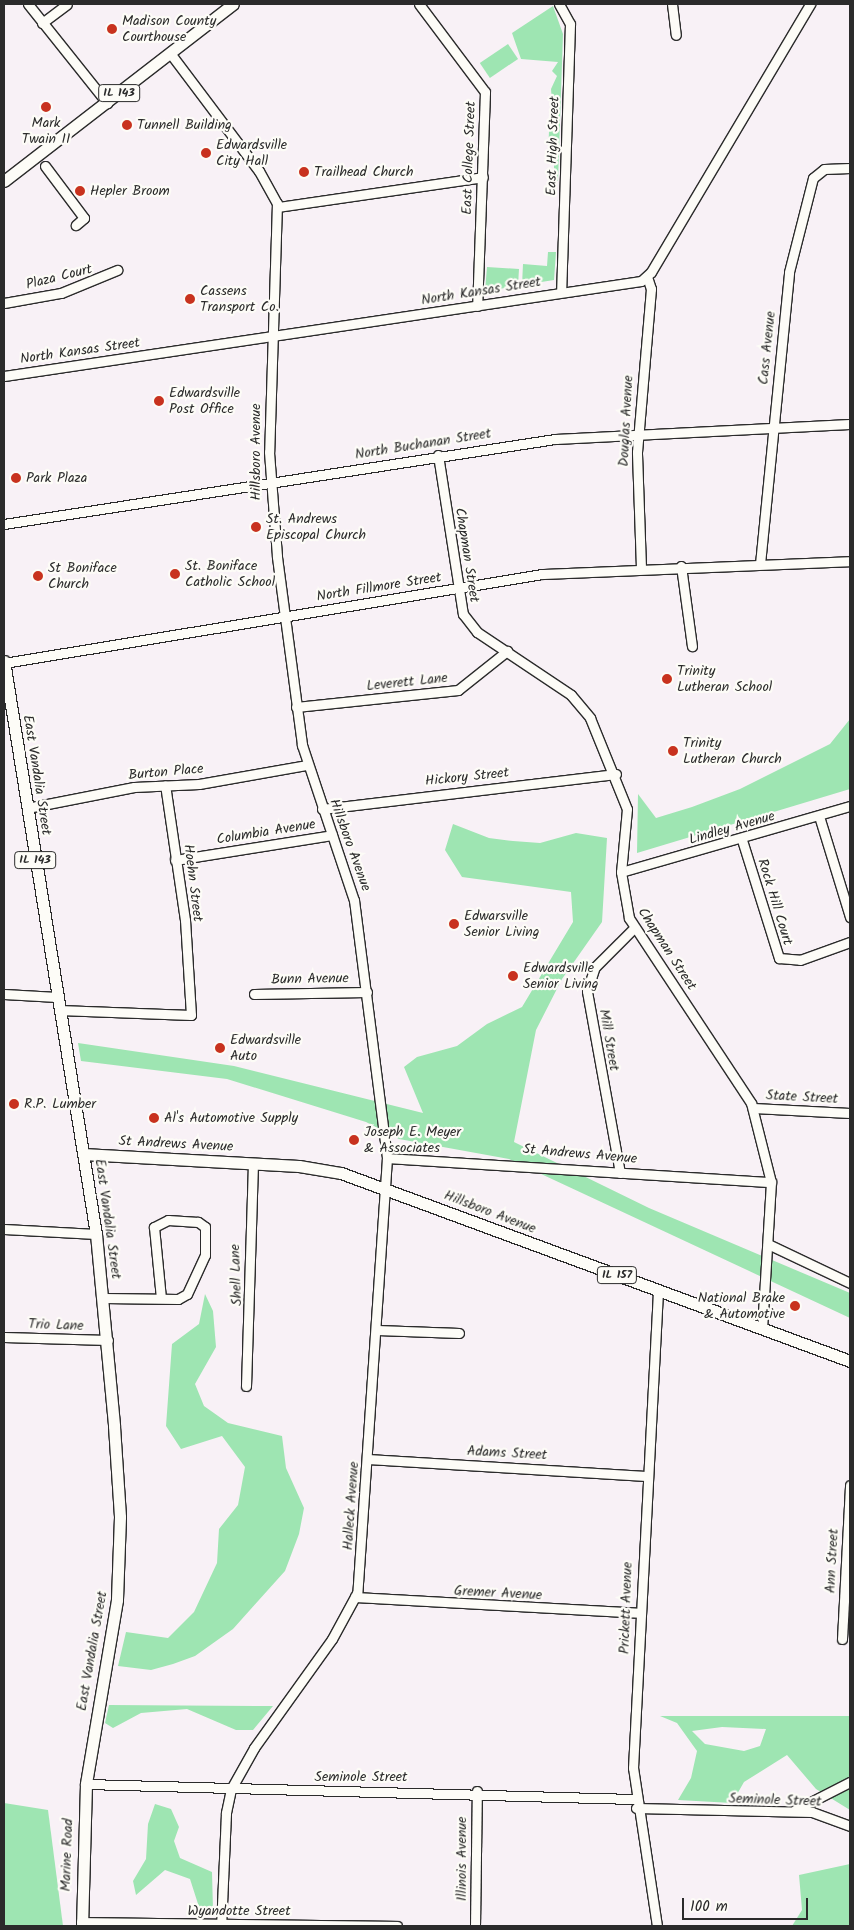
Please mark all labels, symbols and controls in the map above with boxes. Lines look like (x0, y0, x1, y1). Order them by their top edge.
place label: Madison County Courthouse (122, 13, 216, 46)
marker: Madison County Courthouse (106, 23, 118, 35)
road number: IL 143 (98, 84, 140, 102)
street label: East High Street (543, 96, 563, 196)
marker: Mark Twain II (40, 101, 52, 113)
street label: East College Street (459, 101, 479, 215)
place label: Mark Twain II (22, 115, 70, 148)
place label: Tunnell Building (137, 117, 232, 133)
marker: Tunnell Building (121, 119, 133, 131)
place label: Edwardsville City Hall (216, 137, 287, 170)
marker: Edwardsville City Hall (200, 147, 212, 159)
place label: Trailhead Church (314, 164, 413, 180)
marker: Trailhead Church (298, 166, 310, 178)
place label: Hepler Broom (90, 183, 170, 199)
marker: Hepler Broom (74, 185, 86, 197)
street label: Plaza Court (24, 261, 94, 293)
street label: North Kansas Street (420, 273, 542, 309)
place label: Cassens Transport Co. (200, 283, 279, 316)
marker: Cassens Transport Co. (184, 293, 196, 305)
street label: Cass Avenue (755, 310, 779, 386)
street label: North Kansas Street (19, 334, 141, 368)
street label: Douglas Avenue (615, 375, 637, 467)
place label: Edwardsville Post Office (169, 385, 240, 418)
marker: Edwardsville Post Office (153, 395, 165, 407)
street label: Hillsboro Avenue (248, 403, 264, 501)
street label: North Buchanan Street (354, 425, 492, 463)
place label: Park Plaza (26, 470, 87, 486)
marker: Park Plaza (10, 472, 22, 484)
street label: Chapman Street (451, 507, 483, 603)
place label: St. Andrews Episcopal Church (266, 511, 366, 544)
marker: St. Andrews Episcopal Church (250, 521, 262, 533)
place label: St. Boniface Catholic School (185, 558, 275, 590)
place label: St Boniface Church (48, 560, 117, 592)
marker: St. Boniface Catholic School (169, 568, 181, 580)
street label: North Fillmore Street (315, 569, 443, 605)
marker: St Boniface Church (32, 570, 44, 582)
place label: Trinity Lutheran School (677, 663, 772, 696)
street label: Leverett Lane (366, 669, 448, 695)
marker: Trinity Lutheran School (661, 673, 673, 685)
street label: East Vandalia Street (19, 714, 55, 836)
place label: Trinity Lutheran Church (683, 735, 782, 768)
marker: Trinity Lutheran Church (667, 745, 679, 757)
street label: Burton Place (128, 760, 204, 784)
street label: Hickory Street (424, 764, 510, 790)
street label: Hillsboro Avenue (326, 797, 374, 893)
street label: Lindley Avenue (687, 808, 777, 848)
street label: Columbia Avenue (215, 816, 317, 848)
street label: Hoehn Street (180, 843, 206, 923)
road number: IL 143 (14, 850, 56, 870)
street label: Rock Hill Court (754, 857, 796, 947)
street label: Chapman Street (634, 904, 700, 994)
place label: Edwarsville Senior Living (464, 908, 539, 940)
marker: Edwarsville Senior Living (448, 918, 460, 930)
place label: Edwardsville Senior Living (523, 960, 598, 992)
street label: Bunn Avenue (271, 970, 349, 988)
marker: Edwardsville Senior Living (507, 970, 519, 982)
street label: Mill Street (595, 1008, 623, 1072)
place label: Edwardsville Auto (230, 1032, 301, 1064)
marker: Edwardsville Auto (214, 1042, 226, 1054)
street label: State Street (765, 1087, 839, 1107)
place label: R.P. Lumber (24, 1096, 96, 1112)
marker: R.P. Lumber (8, 1098, 20, 1110)
place label: Al's Automotive Supply (164, 1110, 298, 1126)
marker: Al's Automotive Supply (148, 1112, 160, 1124)
place label: Joseph E. Meyer & Associates (364, 1124, 461, 1156)
street label: St Andrews Avenue (118, 1133, 234, 1155)
marker: Joseph E. Meyer & Associates (348, 1134, 360, 1146)
street label: St Andrews Avenue (522, 1141, 638, 1167)
street label: East Vandalia Street (91, 1158, 125, 1280)
street label: Hillsboro Avenue (442, 1187, 538, 1237)
street label: Shell Lane (227, 1244, 245, 1306)
road number: IL 157 (596, 1266, 638, 1284)
place label: National Brake & Automotive (698, 1290, 785, 1322)
marker: National Brake & Automotive (789, 1300, 801, 1312)
street label: Trio Lane (28, 1316, 84, 1334)
street label: Adams Street (466, 1443, 548, 1463)
street label: Halleck Avenue (340, 1461, 362, 1551)
street label: Ann Street (822, 1528, 842, 1594)
street label: Prickett Avenue (616, 1562, 636, 1654)
street label: Gremer Avenue (453, 1582, 543, 1604)
street label: East Vandalia Street (73, 1590, 111, 1712)
street label: Seminole Street (315, 1769, 407, 1785)
street label: Seminole Street (728, 1790, 822, 1810)
street label: Illinois Avenue (454, 1817, 470, 1901)
street label: Marine Road (57, 1818, 77, 1892)
scale bar (684, 1888, 810, 1920)
text: 100 m (690, 1895, 728, 1919)
street label: Wyandotte Street (187, 1903, 291, 1919)

